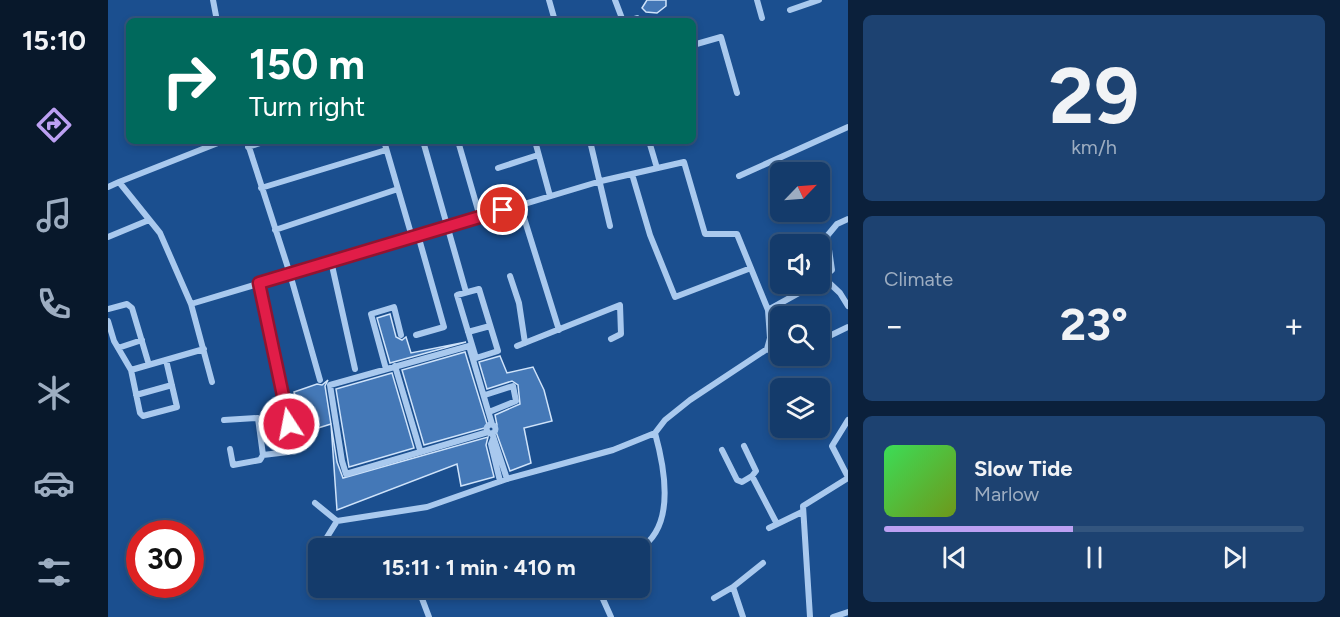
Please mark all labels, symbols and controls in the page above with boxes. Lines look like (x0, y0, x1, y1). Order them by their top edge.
text: 15:10 (22, 24, 86, 57)
text: 150 m (249, 39, 365, 90)
icon: right (150, 42, 228, 120)
text: 29 (1049, 49, 1139, 143)
text: Turn right (249, 90, 365, 123)
icon: directions (33, 104, 75, 146)
text: km/h (1071, 135, 1117, 159)
north arrow (770, 162, 830, 222)
map controls (770, 162, 830, 438)
pin (477, 184, 528, 235)
icon: arrive (486, 193, 519, 226)
icon: music (33, 194, 75, 236)
button: sound (770, 234, 830, 294)
text: Climate (884, 267, 953, 291)
icon: phone (33, 283, 75, 325)
text: 23° (1060, 297, 1128, 351)
button: search (770, 306, 830, 366)
text: − (884, 306, 905, 345)
text: + (1283, 306, 1304, 345)
icon: climate (33, 372, 75, 414)
button: layers (770, 378, 830, 438)
position arrow (257, 392, 321, 456)
text: Slow Tide (974, 455, 1073, 482)
icon: car (33, 462, 75, 504)
text: Marlow (974, 482, 1039, 506)
speed limit sign: 30 (126, 520, 204, 598)
icon: previous (938, 541, 971, 574)
icon: pause (1078, 541, 1111, 574)
icon: next (1218, 541, 1251, 574)
icon: filters (33, 551, 75, 593)
text: 15:11 · 1 min · 410 m (382, 554, 576, 581)

